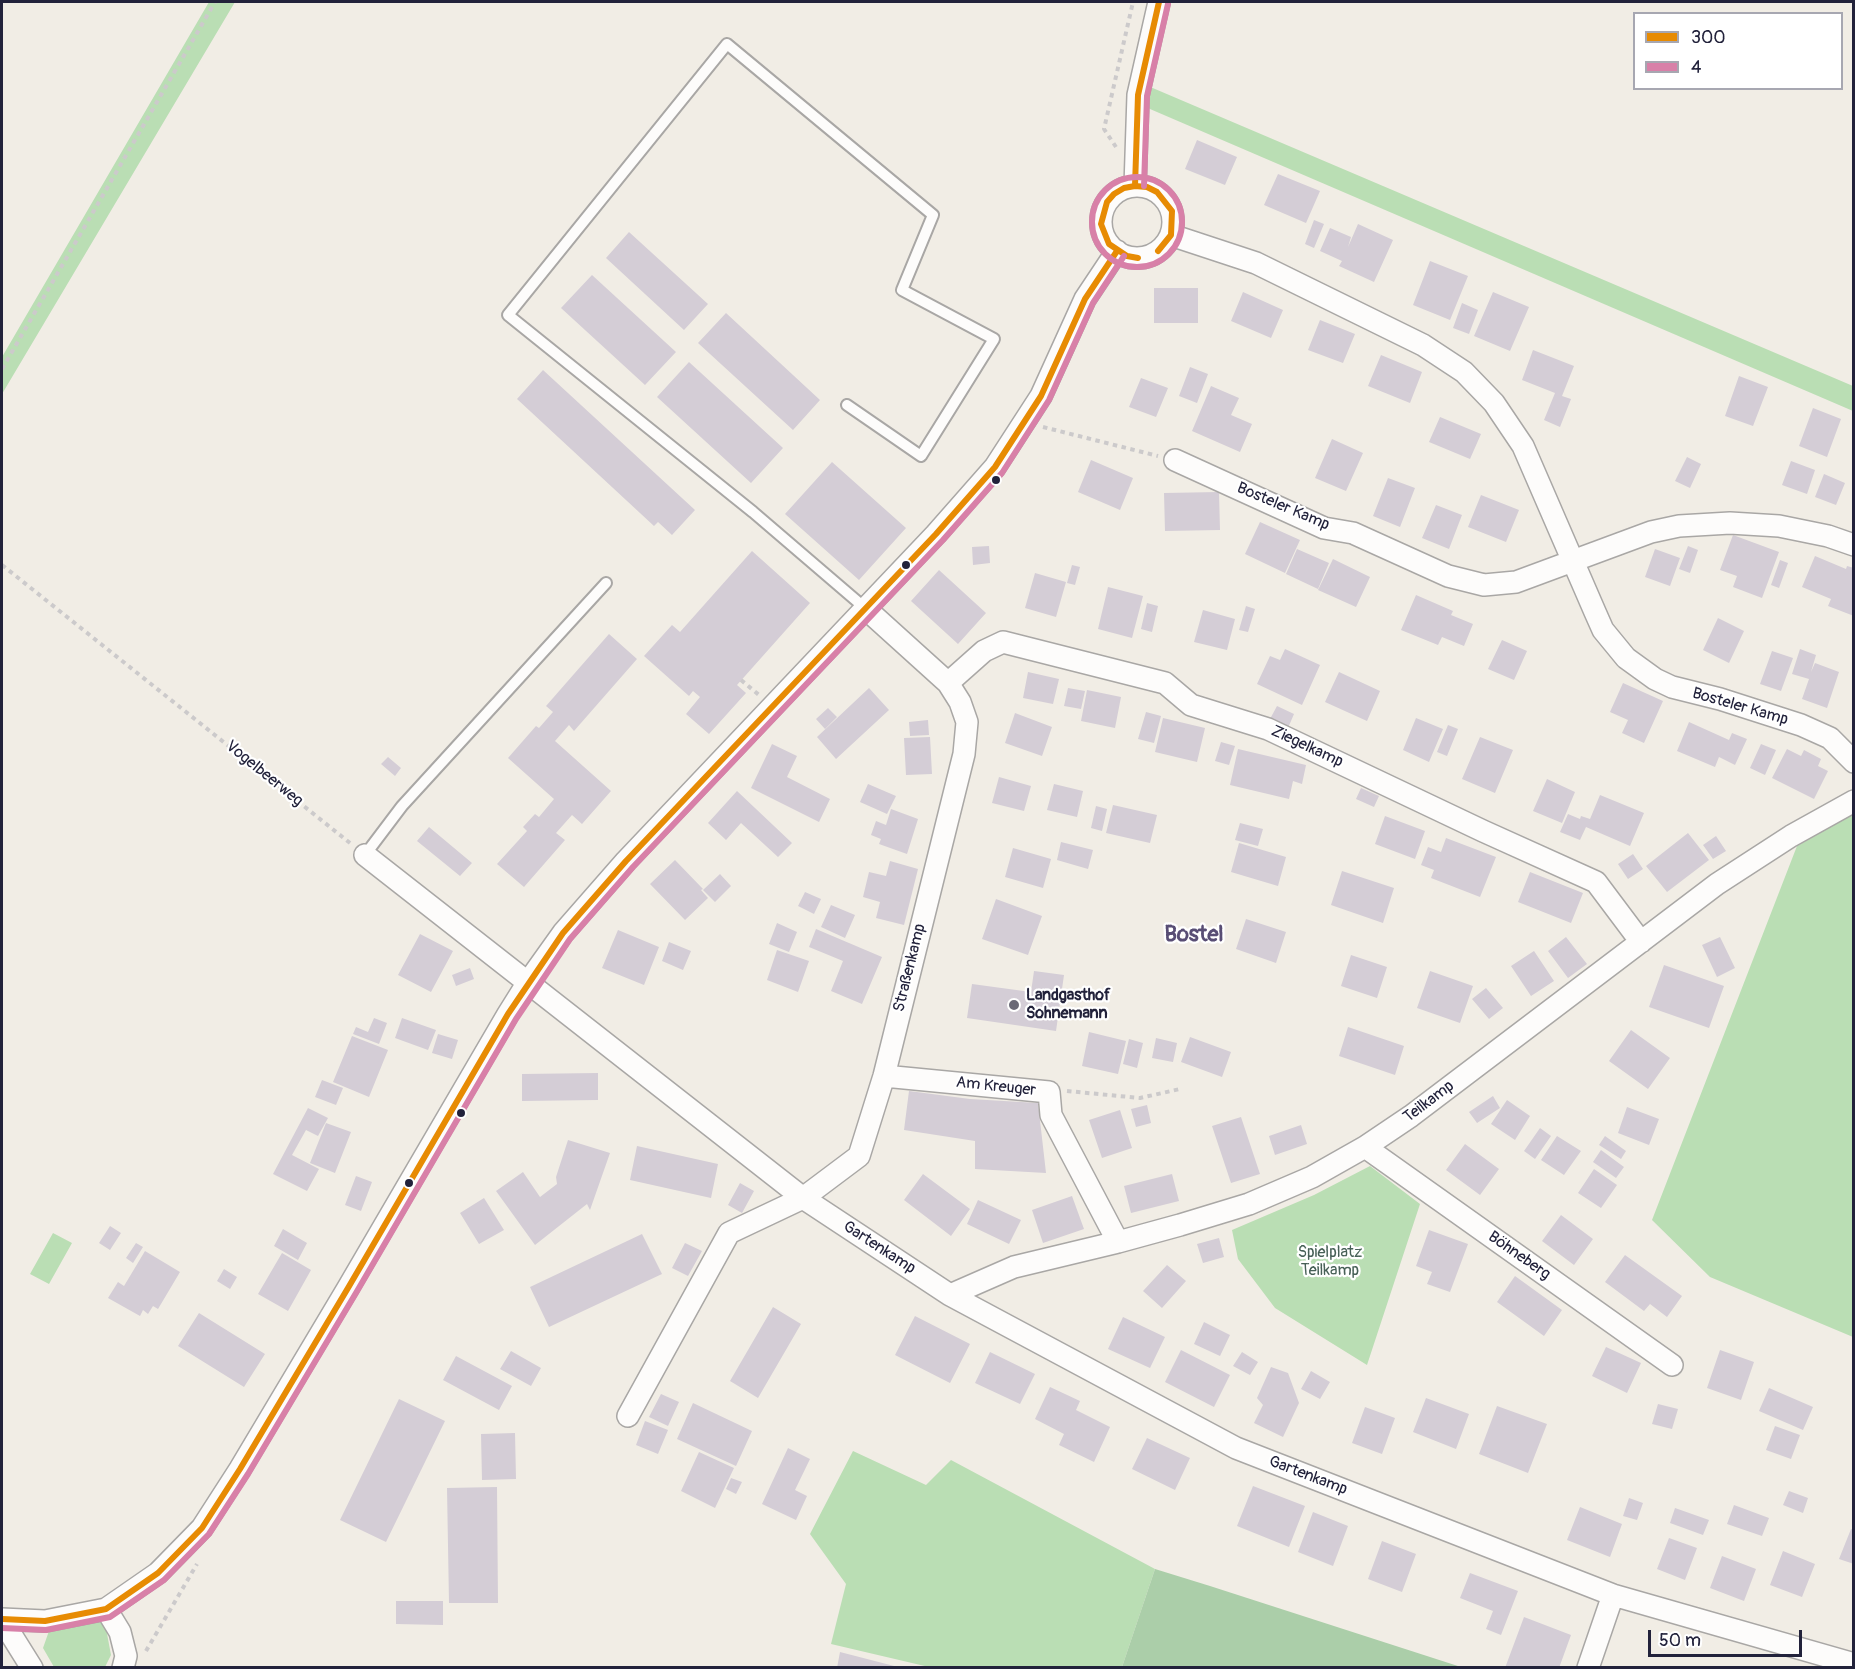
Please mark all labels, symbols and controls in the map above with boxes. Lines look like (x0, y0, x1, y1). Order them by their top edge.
legend (1633, 12, 1843, 90)
text: 300 (1691, 26, 1726, 49)
text: 4 (1691, 56, 1701, 79)
unlabelled marker (990, 474, 1002, 486)
street label: Bosteler Kamp (1234, 479, 1332, 535)
unlabelled marker (900, 559, 912, 571)
street label: Bosteler Kamp (1690, 684, 1790, 730)
street label: Ziegelkamp (1268, 722, 1346, 772)
street label: Vogelbeerweg (221, 737, 307, 811)
street label: Straßenkamp (890, 922, 930, 1014)
district label: Bostel (1164, 922, 1224, 948)
place label: Landgasthof Sohnemann (1026, 986, 1110, 1024)
marker: Landgasthof Sohnemann (1007, 998, 1021, 1012)
street label: Am Kreuger (955, 1073, 1037, 1101)
street label: Teilkamp (1400, 1077, 1458, 1127)
unlabelled marker (455, 1107, 467, 1119)
unlabelled marker (403, 1177, 415, 1189)
street label: Gartenkamp (839, 1217, 919, 1279)
street label: Böhneberg (1484, 1228, 1554, 1284)
park label: Spielplatz Teilkamp (1298, 1243, 1362, 1281)
street label: Gartenkamp (1266, 1452, 1350, 1500)
scale bar (1651, 1618, 1806, 1656)
text: 50 m (1659, 1629, 1701, 1652)

